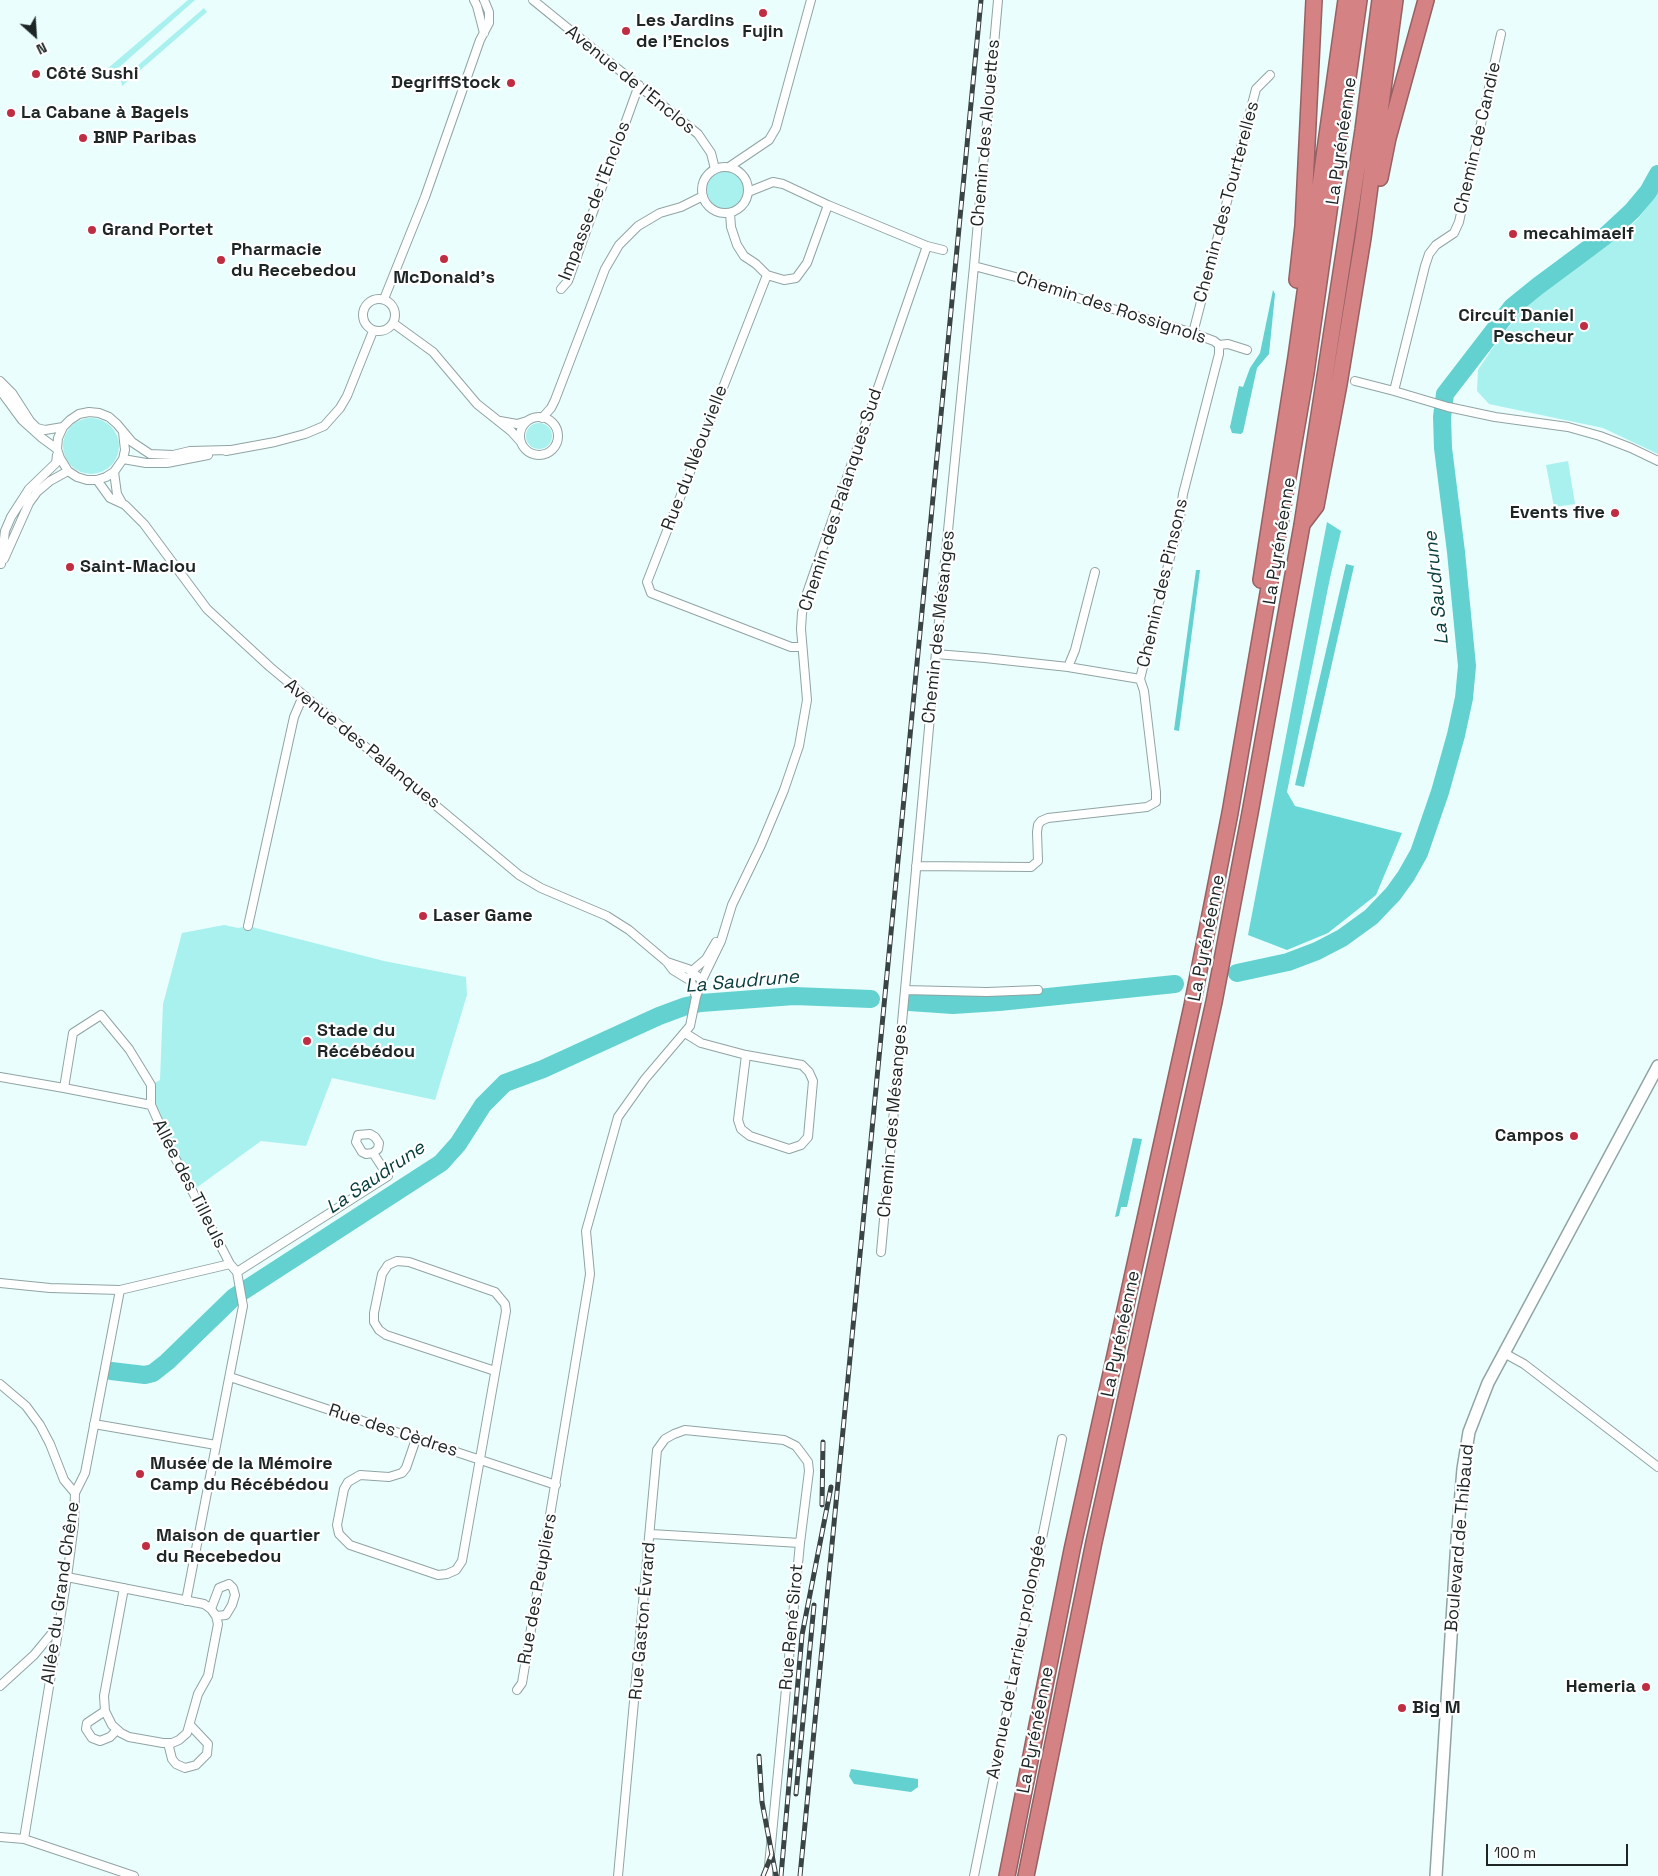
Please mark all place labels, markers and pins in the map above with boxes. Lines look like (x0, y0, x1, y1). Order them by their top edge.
marker: Fujin (757, 7, 769, 19)
place label: Les Jardins de l'Enclos (636, 10, 735, 52)
place label: Fujin (742, 21, 784, 43)
marker: Les Jardins de l'Enclos (620, 25, 632, 37)
place label: Côté Sushi (46, 63, 138, 85)
marker: Côté Sushi (30, 68, 42, 80)
place label: DegriffStock (391, 72, 501, 94)
marker: DegriffStock (505, 77, 517, 89)
place label: La Cabane à Bagels (21, 102, 189, 124)
marker: La Cabane à Bagels (5, 107, 17, 119)
place label: BNP Paribas (93, 127, 197, 149)
marker: BNP Paribas (77, 132, 89, 144)
place label: Grand Portet (102, 219, 213, 241)
place label: mecahimaelf (1523, 223, 1634, 245)
marker: Grand Portet (86, 224, 98, 236)
marker: mecahimaelf (1507, 228, 1519, 240)
place label: Pharmacie du Recebedou (231, 239, 356, 282)
marker: McDonald's (438, 253, 450, 265)
marker: Pharmacie du Recebedou (215, 254, 227, 266)
place label: McDonald's (393, 267, 495, 289)
place label: Circuit Daniel Pescheur (1458, 305, 1574, 348)
marker: Circuit Daniel Pescheur (1578, 320, 1590, 332)
place label: Events five (1510, 502, 1605, 524)
marker: Events five (1609, 507, 1621, 519)
place label: Saint-Maclou (80, 556, 196, 578)
marker: Saint-Maclou (64, 561, 76, 573)
place label: Laser Game (433, 905, 533, 927)
marker: Laser Game (417, 910, 429, 922)
place label: Stade du Récébédou (317, 1020, 415, 1062)
marker: Stade du Récébédou (301, 1035, 313, 1047)
place label: Campos (1495, 1125, 1564, 1147)
marker: Campos (1568, 1130, 1580, 1142)
place label: Musée de la Mémoire Camp du Récébédou (150, 1453, 333, 1496)
marker: Musée de la Mémoire Camp du Récébédou (134, 1468, 146, 1480)
place label: Maison de quartier du Recebedou (156, 1525, 320, 1568)
marker: Maison de quartier du Recebedou (140, 1540, 152, 1552)
place label: Hemeria (1566, 1676, 1636, 1698)
marker: Hemeria (1640, 1681, 1652, 1693)
place label: Big M (1412, 1697, 1461, 1719)
marker: Big M (1396, 1702, 1408, 1714)

